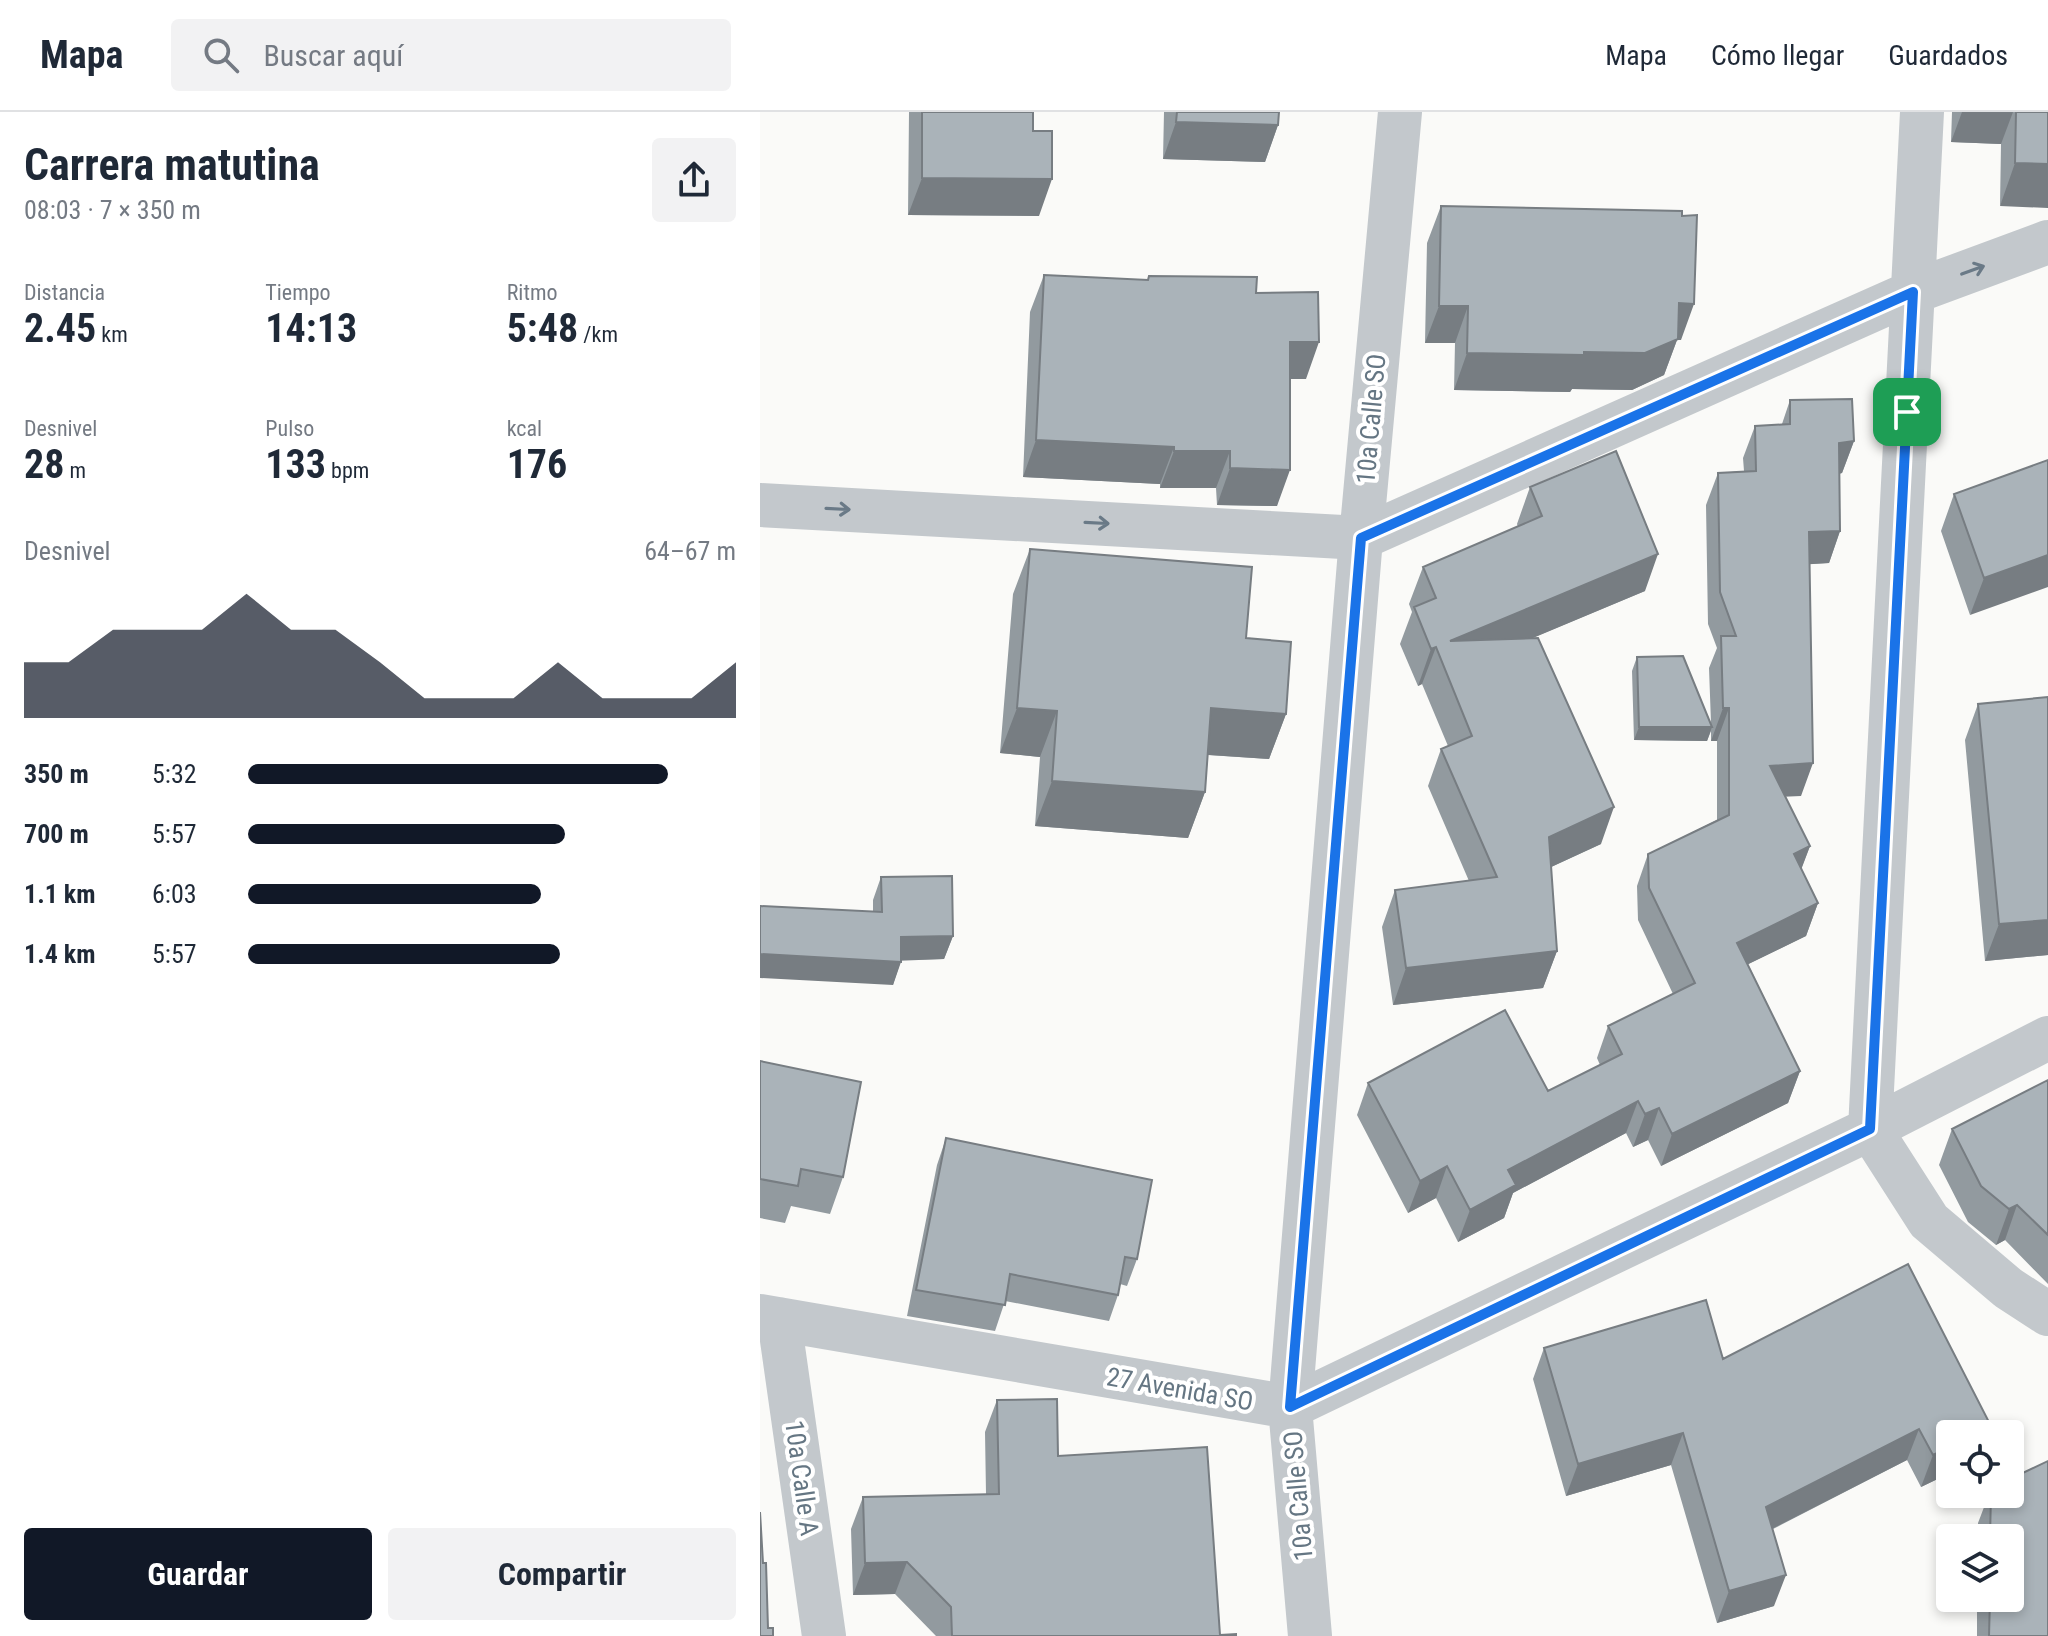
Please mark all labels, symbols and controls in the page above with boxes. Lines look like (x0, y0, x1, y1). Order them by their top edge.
search box (171, 19, 731, 91)
text: Mapa (40, 33, 123, 77)
icon: search (199, 33, 243, 77)
text: Buscar aquí (263, 38, 403, 73)
text: Mapa (1605, 39, 1667, 72)
text: Cómo llegar (1711, 39, 1844, 72)
text: Guardados (1888, 39, 2008, 72)
button: share (652, 138, 736, 222)
text: Carrera matutina (24, 139, 320, 191)
text: 08:03 · 7 × 350 m (24, 195, 201, 225)
one-way arrow (1960, 262, 1985, 276)
text: Distancia (24, 280, 105, 305)
text: Tiempo (265, 280, 331, 305)
text: Ritmo (507, 280, 558, 305)
text: 2.45 (24, 305, 96, 352)
text: 14:13 (265, 305, 357, 352)
text: 5:48 (507, 305, 578, 352)
text: km (96, 322, 128, 347)
text: /km (578, 322, 618, 347)
street label: 10a Calle SO (1350, 353, 1392, 485)
pin (1873, 378, 1941, 446)
icon: arrive (1885, 390, 1929, 434)
text: Desnivel (24, 416, 97, 441)
text: Pulso (265, 416, 314, 441)
text: kcal (507, 416, 542, 441)
text: 28 (24, 441, 64, 488)
text: 133 (265, 441, 326, 488)
text: 176 (507, 441, 567, 488)
text: m (64, 458, 86, 483)
text: bpm (326, 458, 369, 483)
one-way arrow (824, 502, 851, 517)
one-way arrow (1084, 516, 1110, 531)
text: Desnivel (24, 536, 111, 566)
text: 64–67 m (644, 536, 736, 566)
text: 350 m (24, 759, 89, 789)
text: 5:32 (152, 759, 197, 789)
text: 700 m (24, 819, 89, 849)
text: 5:57 (152, 819, 197, 849)
text: 1.1 km (24, 879, 96, 909)
text: 6:03 (152, 879, 197, 909)
text: 1.4 km (24, 939, 96, 969)
text: 5:57 (152, 939, 197, 969)
street label: 27 Avenida SO (1104, 1361, 1256, 1417)
street label: 10a Calle A (779, 1418, 825, 1538)
map controls (1936, 1420, 2024, 1612)
button: locate (1936, 1420, 2024, 1508)
street label: 10a Calle SO (1277, 1430, 1319, 1562)
button: layers (1936, 1524, 2024, 1612)
button: Guardar (24, 1528, 372, 1620)
button: Compartir (388, 1528, 736, 1620)

